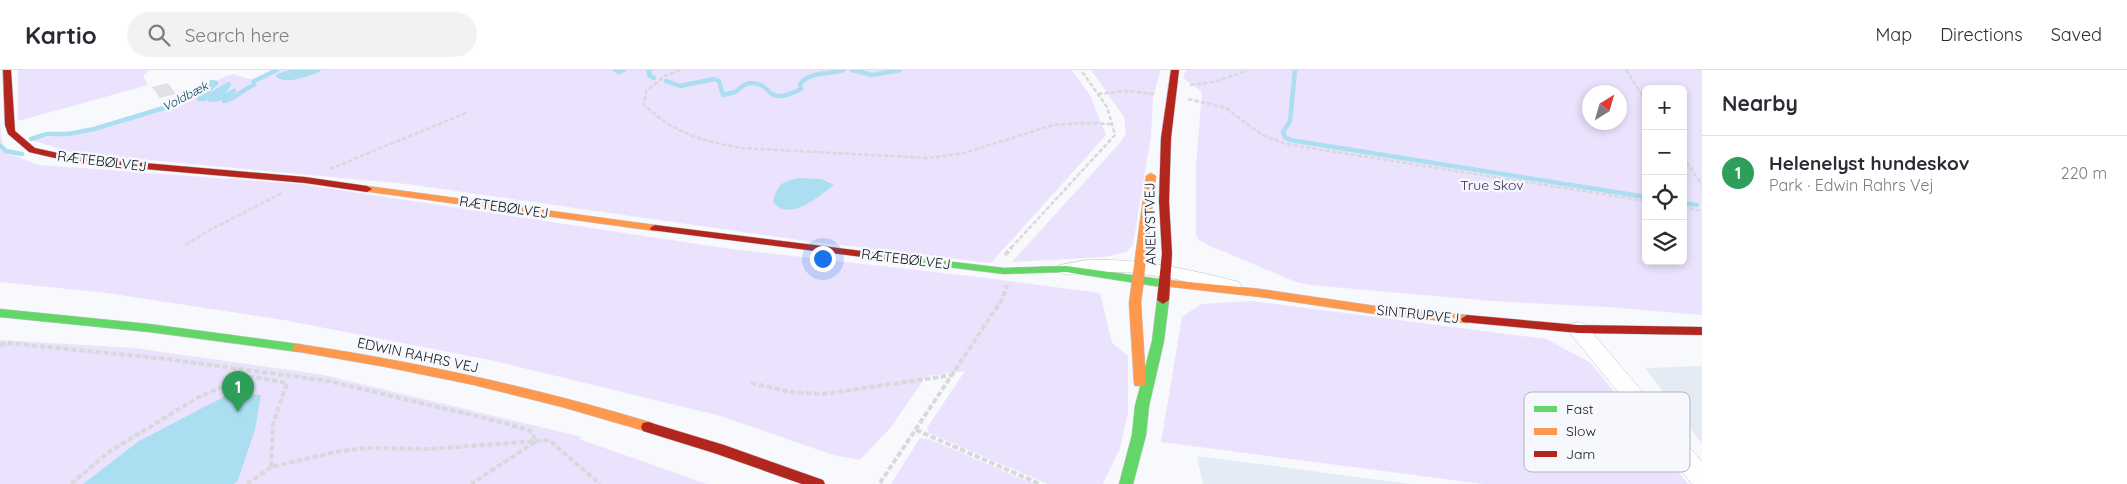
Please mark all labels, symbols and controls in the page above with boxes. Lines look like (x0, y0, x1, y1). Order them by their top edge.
search box (127, 12, 477, 57)
text: Kartio (25, 20, 97, 50)
icon: search (145, 21, 173, 49)
text: Search here (185, 23, 290, 47)
text: Map (1875, 23, 1912, 46)
text: Directions (1940, 23, 2023, 46)
text: Saved (2051, 23, 2102, 46)
water label: Voldbæk (160, 77, 212, 114)
north arrow (1582, 85, 1627, 130)
map controls (1642, 85, 1687, 265)
button: + (1642, 85, 1687, 130)
text: Nearby (1722, 90, 1798, 116)
button: − (1642, 130, 1687, 175)
street label: RÆTEBØLVEJ (56, 147, 148, 175)
text: Helenelyst hundeskov (1769, 151, 1969, 175)
text: 1 (1735, 163, 1741, 183)
text: 220 m (2061, 163, 2107, 183)
button: locate (1642, 175, 1687, 220)
text: Park · Edwin Rahrs Vej (1769, 175, 1934, 195)
park label: True Skov (1460, 176, 1524, 194)
street label: ANELYSTVEJ (1140, 182, 1160, 266)
street label: RÆTEBØLVEJ (458, 192, 550, 222)
button: layers (1642, 220, 1687, 265)
street label: RÆTEBØLVEJ (860, 245, 952, 273)
your location (810, 246, 836, 272)
street label: SINTRUPVEJ (1376, 301, 1460, 327)
street label: EDWIN RAHRS VEJ (356, 333, 480, 377)
pin: 1 (222, 371, 254, 412)
legend (1524, 392, 1690, 472)
text: Fast (1566, 400, 1594, 418)
text: Slow (1566, 422, 1596, 440)
text: Jam (1566, 445, 1595, 463)

